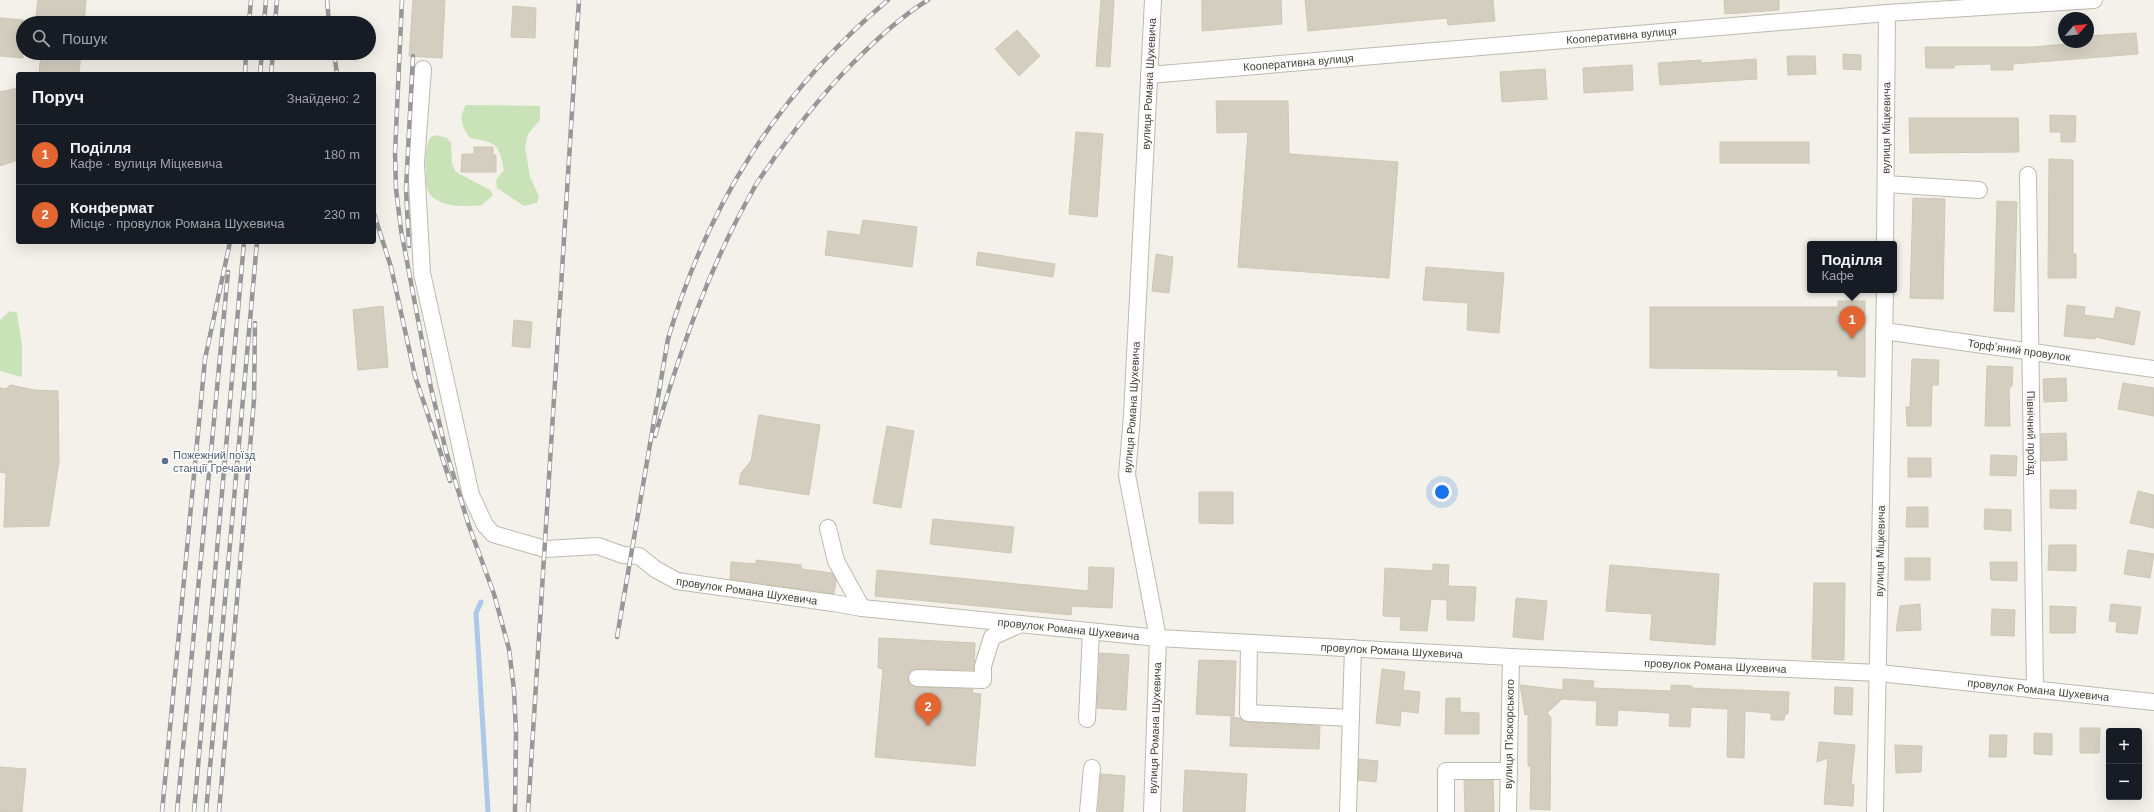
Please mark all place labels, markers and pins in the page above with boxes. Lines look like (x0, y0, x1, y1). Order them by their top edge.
pin: 1 (1839, 306, 1865, 339)
place label: Пожежний поїзд станції Гречани (173, 449, 256, 474)
marker: Пожежний поїзд станції Гречани (160, 456, 170, 466)
pin: 2 (915, 693, 941, 726)

